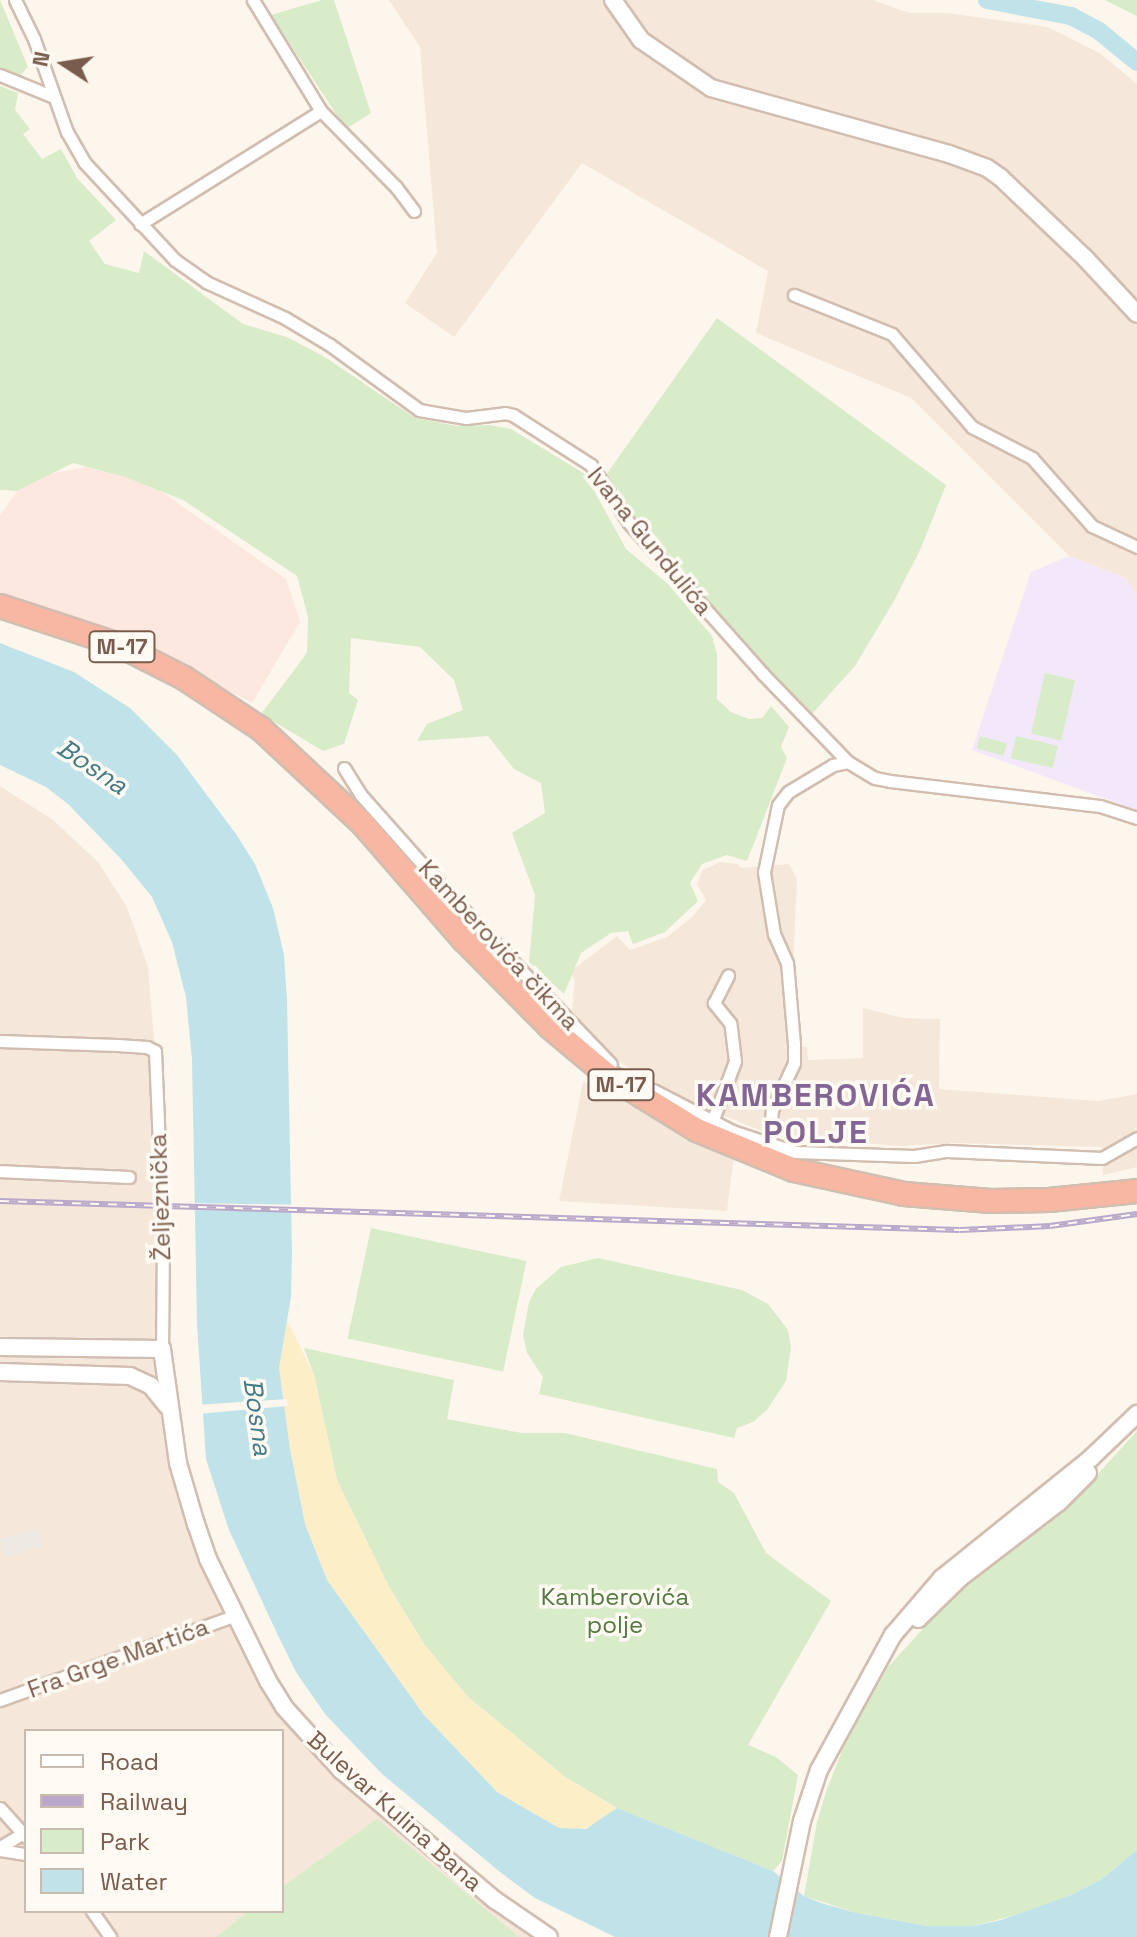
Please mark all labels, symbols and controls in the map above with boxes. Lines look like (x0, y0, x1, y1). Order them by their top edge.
north arrow (24, 24, 104, 104)
text: N (25, 49, 56, 69)
street label: Ivana Gundulića (581, 461, 719, 621)
road number: M-17 (88, 629, 156, 665)
water label: Bosna (51, 732, 133, 802)
street label: Kamberovića čikma (413, 854, 585, 1036)
road number: M-17 (587, 1067, 655, 1103)
district label: KAMBEROVIĆA POLJE (696, 1077, 936, 1152)
street label: Željeznička (143, 1133, 177, 1261)
water label: Bosna (236, 1376, 278, 1458)
park label: Kamberovića polje (541, 1583, 689, 1639)
street label: Fra Grge Martića (24, 1612, 212, 1704)
street label: Bulevar Kulina Bana (302, 1725, 488, 1897)
legend (24, 1729, 284, 1913)
text: Road (100, 1746, 159, 1777)
text: Railway (100, 1786, 188, 1817)
text: Park (100, 1826, 150, 1857)
text: Water (100, 1866, 168, 1897)

